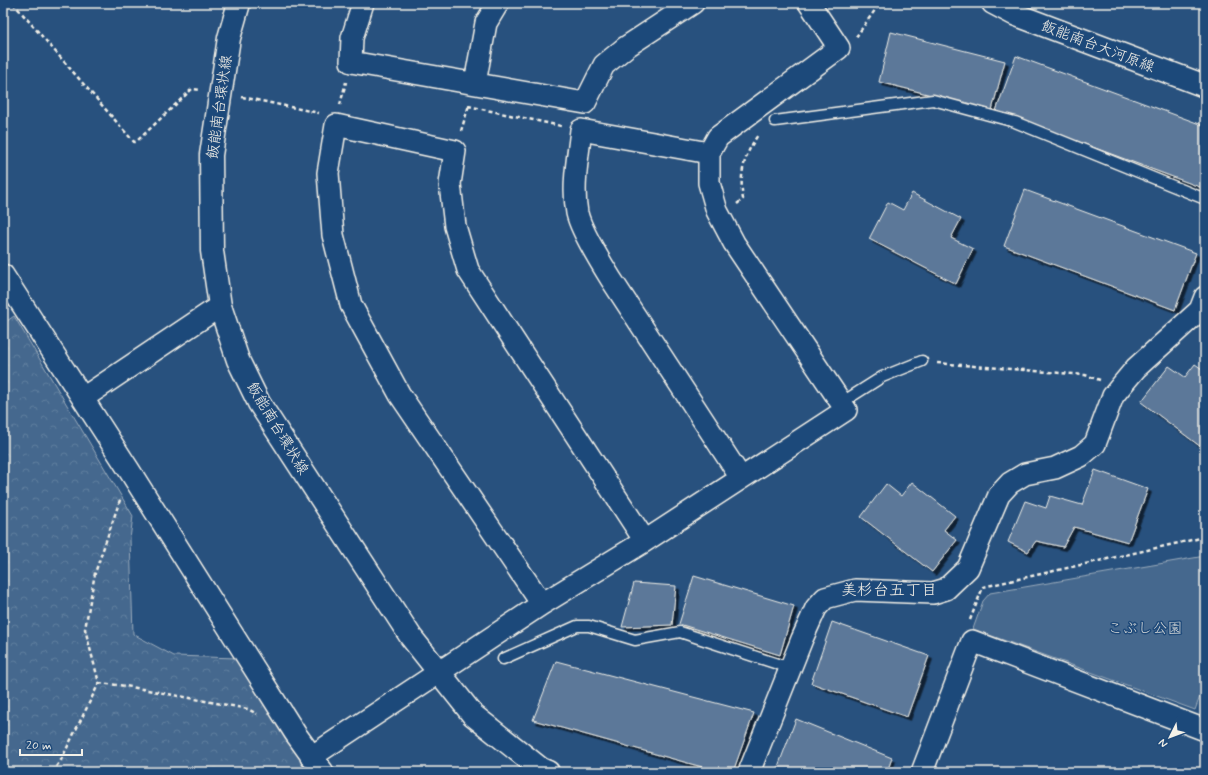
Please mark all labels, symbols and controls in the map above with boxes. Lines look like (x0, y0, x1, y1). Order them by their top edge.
street label: 飯能南台大河原線 (1038, 16, 1157, 78)
street label: 飯能南台環状線 (203, 54, 237, 161)
street label: 飯能南台環状線 (242, 378, 313, 479)
district label: 美杉台五丁目 (841, 580, 937, 601)
park label: こぶし公園 (1107, 619, 1183, 639)
north arrow (1150, 717, 1190, 757)
scale bar (20, 731, 82, 757)
text: N (1156, 736, 1171, 750)
text: 20 m (26, 738, 52, 754)

